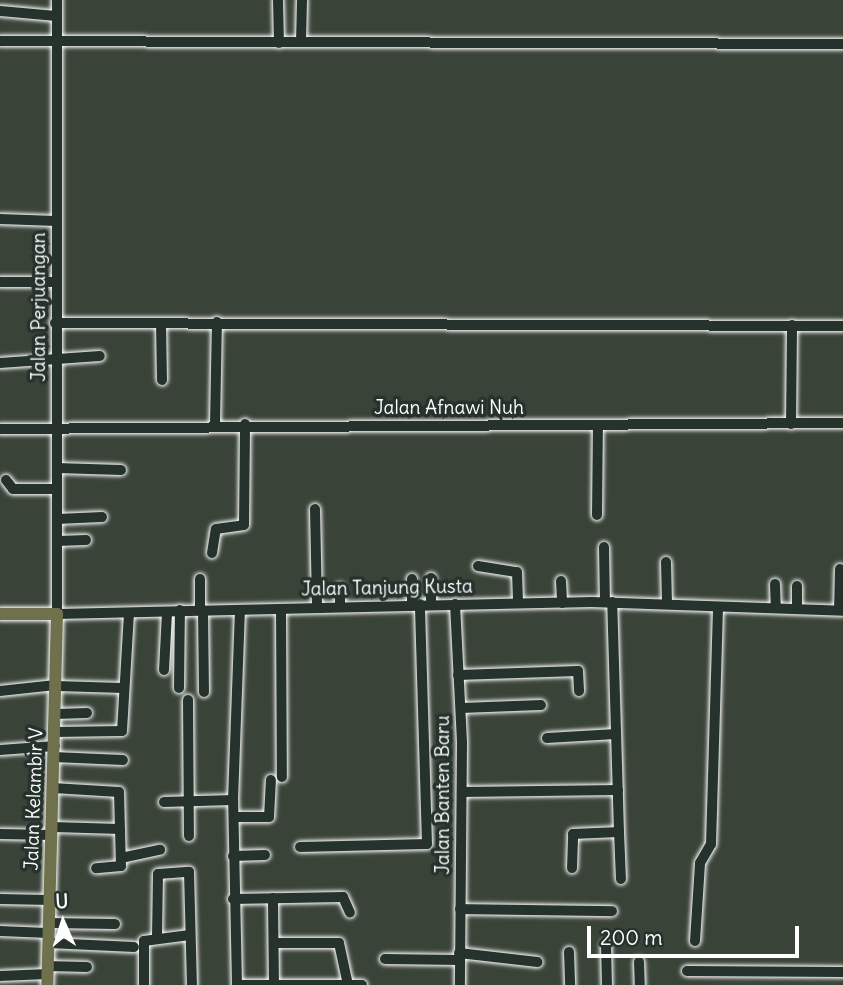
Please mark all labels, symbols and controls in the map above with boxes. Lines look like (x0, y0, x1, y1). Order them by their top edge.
street label: Jalan Perjuangan (28, 232, 50, 382)
street label: Jalan Afnawi Nuh (374, 397, 524, 419)
street label: Jalan Tanjung Kusta (301, 575, 473, 601)
street label: Jalan Banten Baru (432, 715, 454, 875)
street label: Jalan Kelambir V (20, 727, 48, 871)
north arrow (28, 887, 98, 957)
text: U (55, 889, 69, 913)
scale bar (591, 912, 803, 956)
text: 200 m (600, 924, 663, 951)

